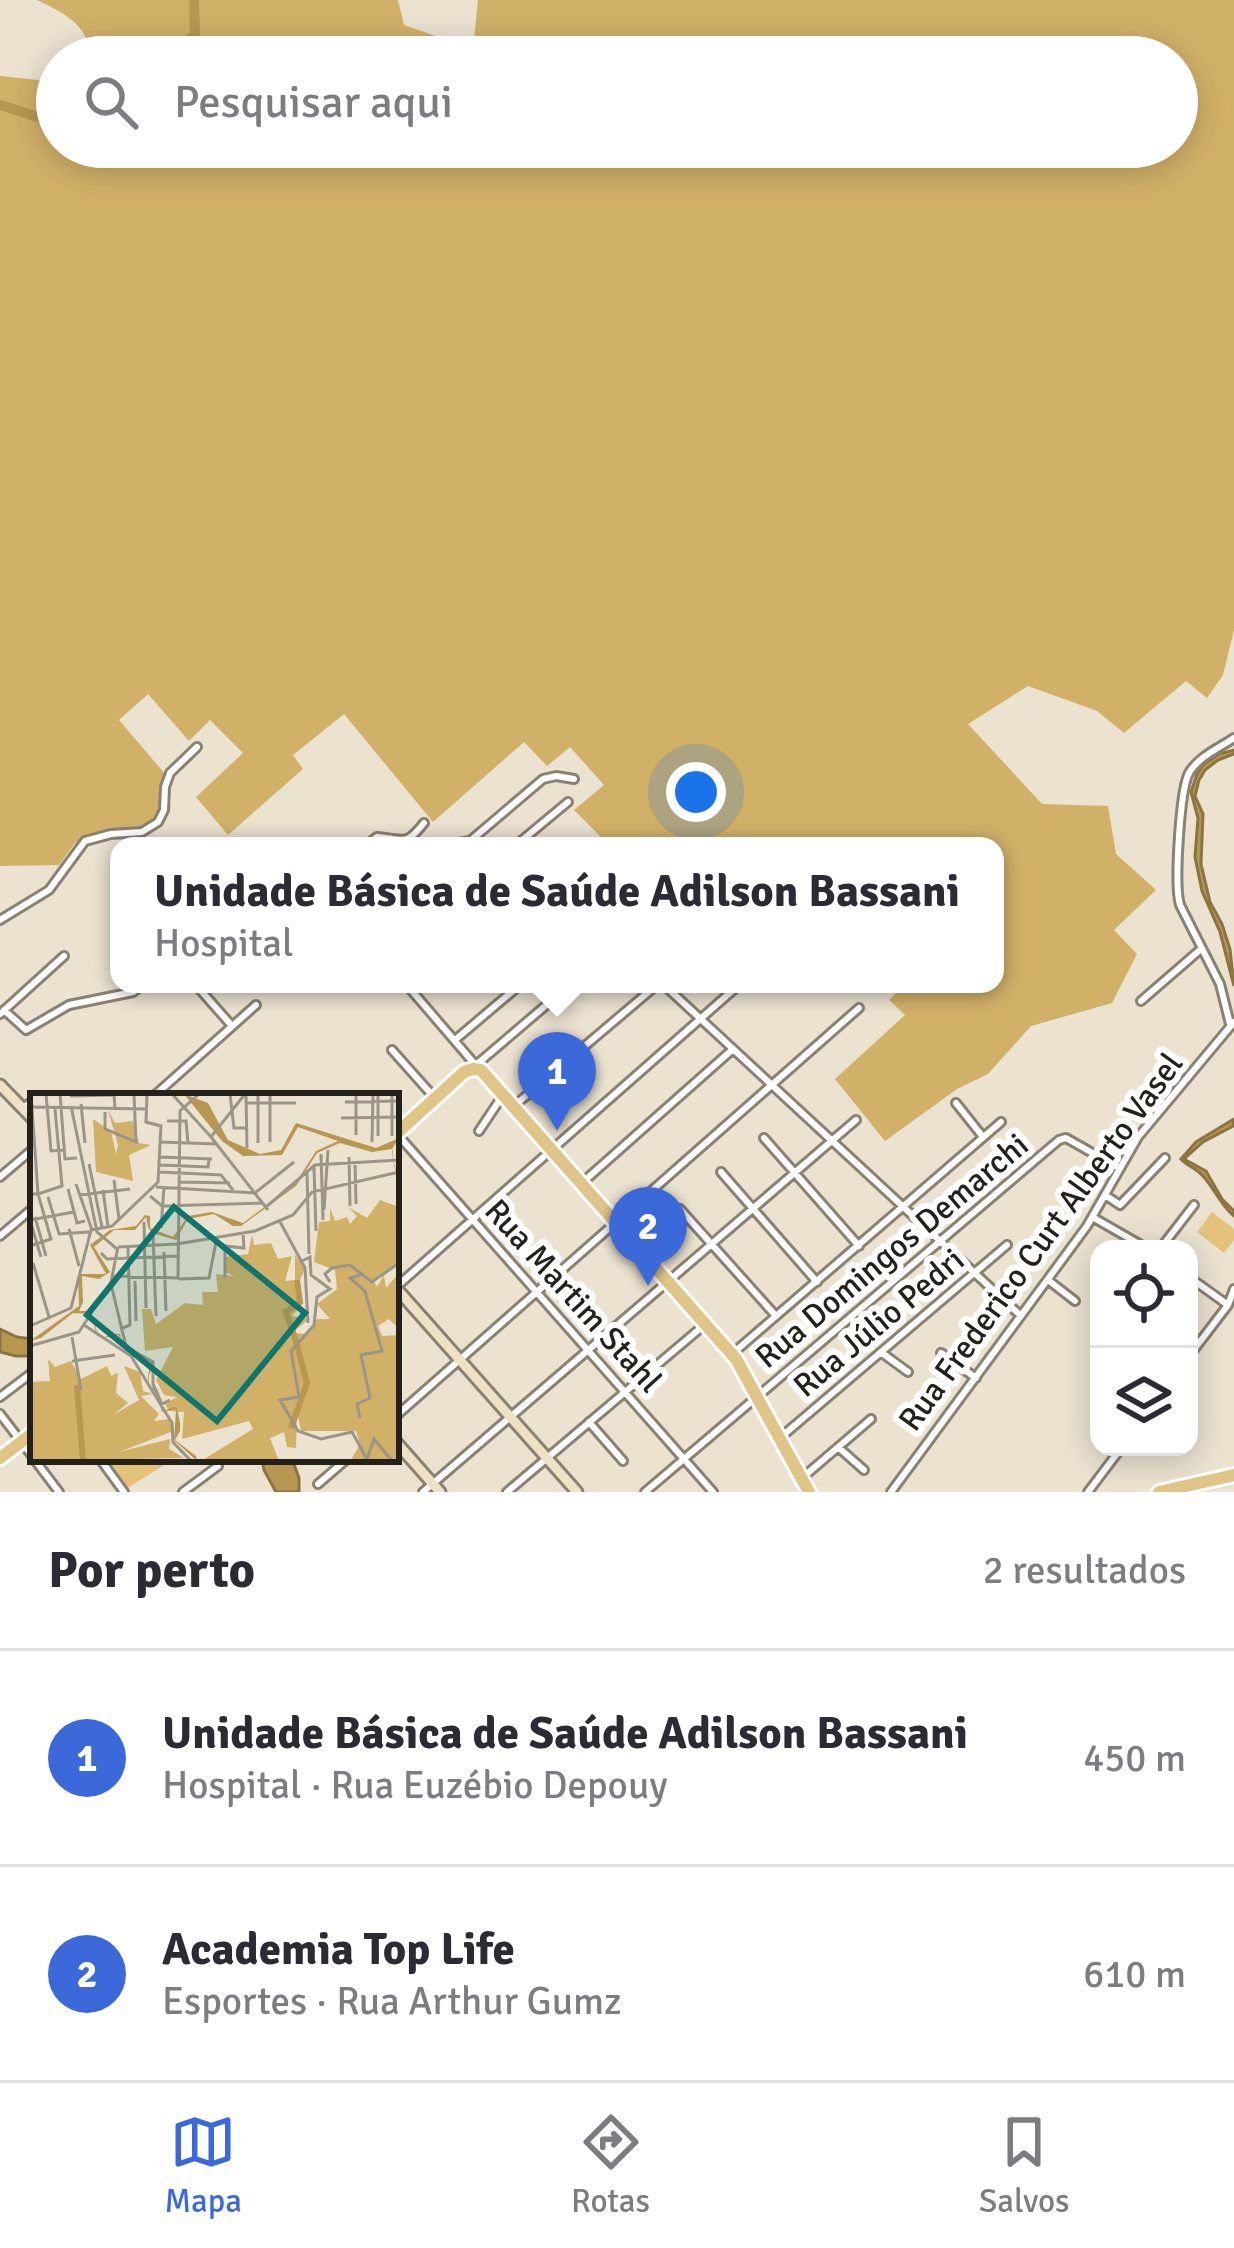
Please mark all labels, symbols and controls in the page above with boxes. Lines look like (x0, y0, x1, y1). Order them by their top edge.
search box (36, 36, 1198, 168)
icon: search (78, 69, 144, 135)
text: Pesquisar aqui (174, 75, 453, 130)
your location (666, 762, 726, 822)
popup (110, 837, 1004, 993)
text: Unidade Básica de Saúde Adilson Bassani (154, 864, 960, 919)
text: Hospital (154, 919, 294, 967)
pin: 1 (518, 1032, 596, 1131)
street label: Rua Frederico Curt Alberto Vasel (890, 1045, 1192, 1439)
inset map (30, 1093, 399, 1462)
street label: Rua Domingos Demarchi (747, 1125, 1037, 1377)
pin: 2 (609, 1187, 687, 1286)
street label: Rua Martim Stahl (475, 1191, 671, 1401)
street label: Rua Júlio Pedri (785, 1240, 973, 1406)
map controls (1090, 1240, 1198, 1456)
button: locate (1090, 1240, 1198, 1348)
button: layers (1090, 1348, 1198, 1456)
text: Por perto (48, 1539, 255, 1602)
text: 2 resultados (983, 1546, 1186, 1594)
text: Unidade Básica de Saúde Adilson Bassani (162, 1706, 968, 1761)
text: 1 (76, 1734, 98, 1782)
text: 450 m (1083, 1734, 1186, 1782)
text: Hospital · Rua Euzébio Depouy (162, 1761, 667, 1809)
text: Academia Top Life (162, 1922, 515, 1977)
text: 2 (76, 1950, 98, 1998)
text: 610 m (1083, 1950, 1186, 1998)
text: Esportes · Rua Arthur Gumz (162, 1977, 621, 2025)
tab: Mapa (164, 2109, 242, 2222)
tab: Rotas (571, 2109, 650, 2222)
tab: Salvos (979, 2109, 1070, 2222)

